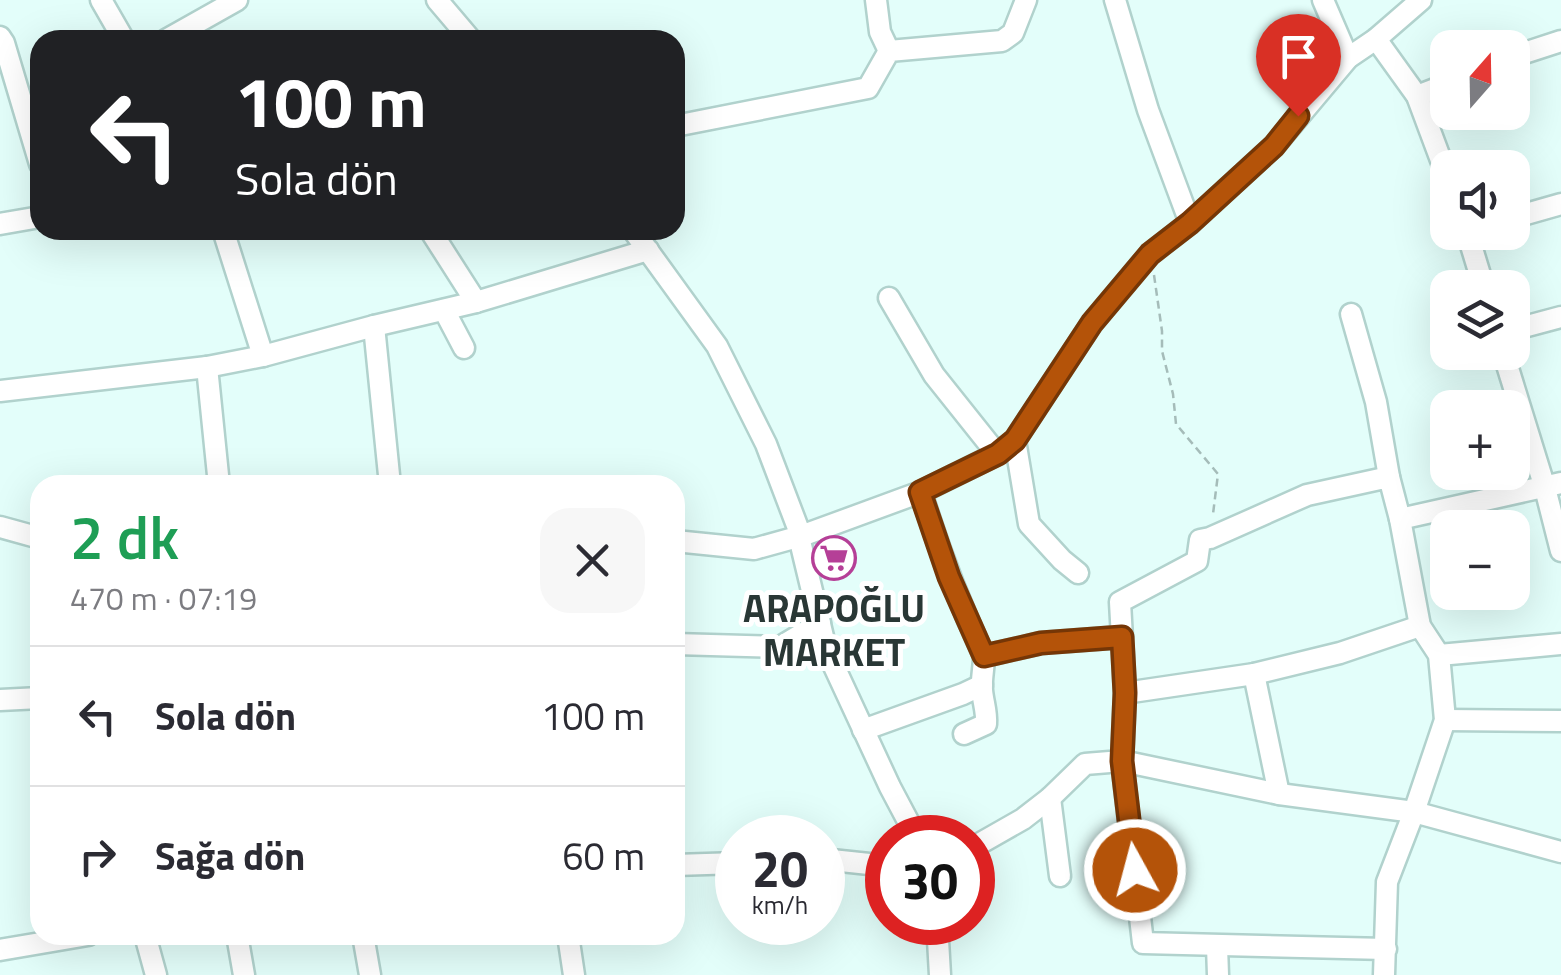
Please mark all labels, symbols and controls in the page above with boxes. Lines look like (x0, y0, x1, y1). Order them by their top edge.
pin (1256, 14, 1341, 117)
icon: arrive (1271, 29, 1326, 84)
north arrow (1430, 30, 1530, 130)
map controls (1430, 30, 1530, 610)
text: 100 m (235, 48, 427, 154)
icon: left (70, 70, 200, 200)
text: Sola dön (235, 144, 398, 212)
button: sound (1430, 150, 1530, 250)
button: layers (1430, 270, 1530, 370)
button: + (1430, 390, 1530, 490)
text: 2 dk (70, 491, 179, 582)
button: close (540, 508, 645, 613)
button: − (1430, 510, 1530, 610)
supermarket icon: ARAPOĞLU MARKET (811, 535, 857, 581)
text: 470 m · 07:19 (70, 574, 257, 622)
place label: ARAPOĞLU MARKET (743, 579, 925, 681)
text: Sola dön (155, 687, 296, 745)
text: 100 m (541, 687, 645, 745)
icon: left (70, 689, 125, 744)
speed limit sign: 30 (865, 815, 995, 945)
position arrow (1083, 818, 1187, 922)
text: Sağa dön (155, 827, 305, 885)
text: 60 m (562, 827, 645, 885)
icon: right (70, 829, 125, 884)
text: 20 (752, 830, 808, 906)
text: km/h (752, 886, 808, 924)

